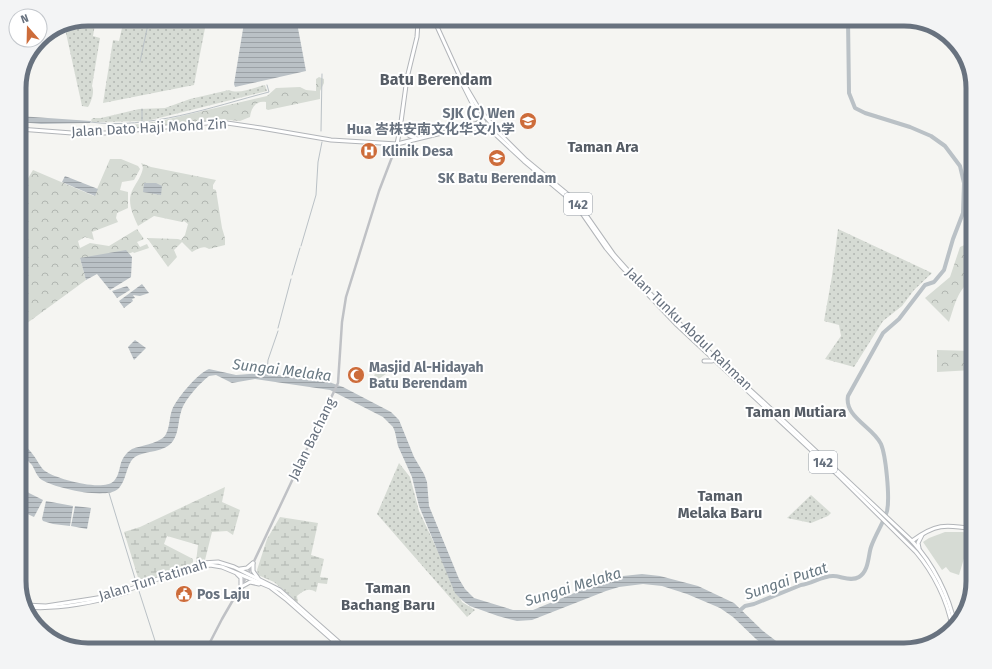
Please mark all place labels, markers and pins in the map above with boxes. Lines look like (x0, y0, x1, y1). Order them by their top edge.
place label: SJK (C) Wen Hua 峇株安南文化华文小学 (347, 105, 515, 138)
school or university icon: SJK (C) Wen Hua 峇株安南文化华文小学 (518, 111, 538, 131)
hospital icon: Klinik Desa (359, 141, 379, 161)
place label: Klinik Desa (382, 143, 454, 160)
school or university icon: SK Batu Berendam (487, 148, 507, 168)
place label: SK Batu Berendam (438, 170, 556, 187)
place label: Masjid Al-Hidayah Batu Berendam (369, 359, 484, 392)
mosque icon: Masjid Al-Hidayah Batu Berendam (346, 365, 366, 385)
public building icon: Pos Laju (174, 584, 194, 604)
place label: Pos Laju (197, 586, 250, 603)

